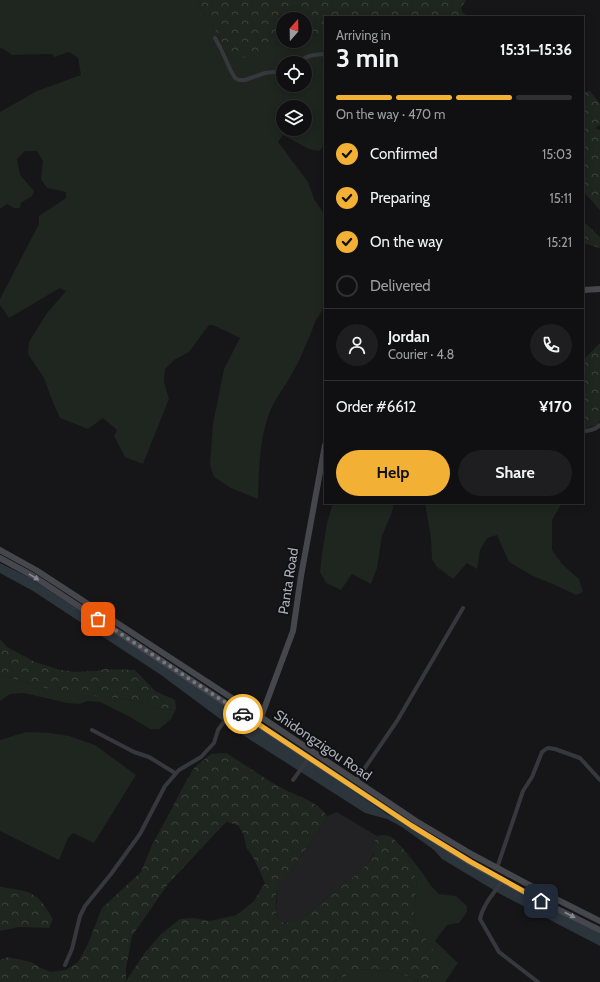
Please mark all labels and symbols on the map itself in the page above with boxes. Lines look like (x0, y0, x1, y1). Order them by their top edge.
north arrow (276, 12, 312, 48)
street label: Panta Road (274, 546, 302, 616)
one-way arrow (28, 574, 40, 581)
pin (81, 602, 115, 636)
courier (223, 694, 263, 734)
street label: Shidongzigou Road (271, 706, 375, 784)
pin (524, 884, 558, 918)
one-way arrow (564, 912, 576, 918)

